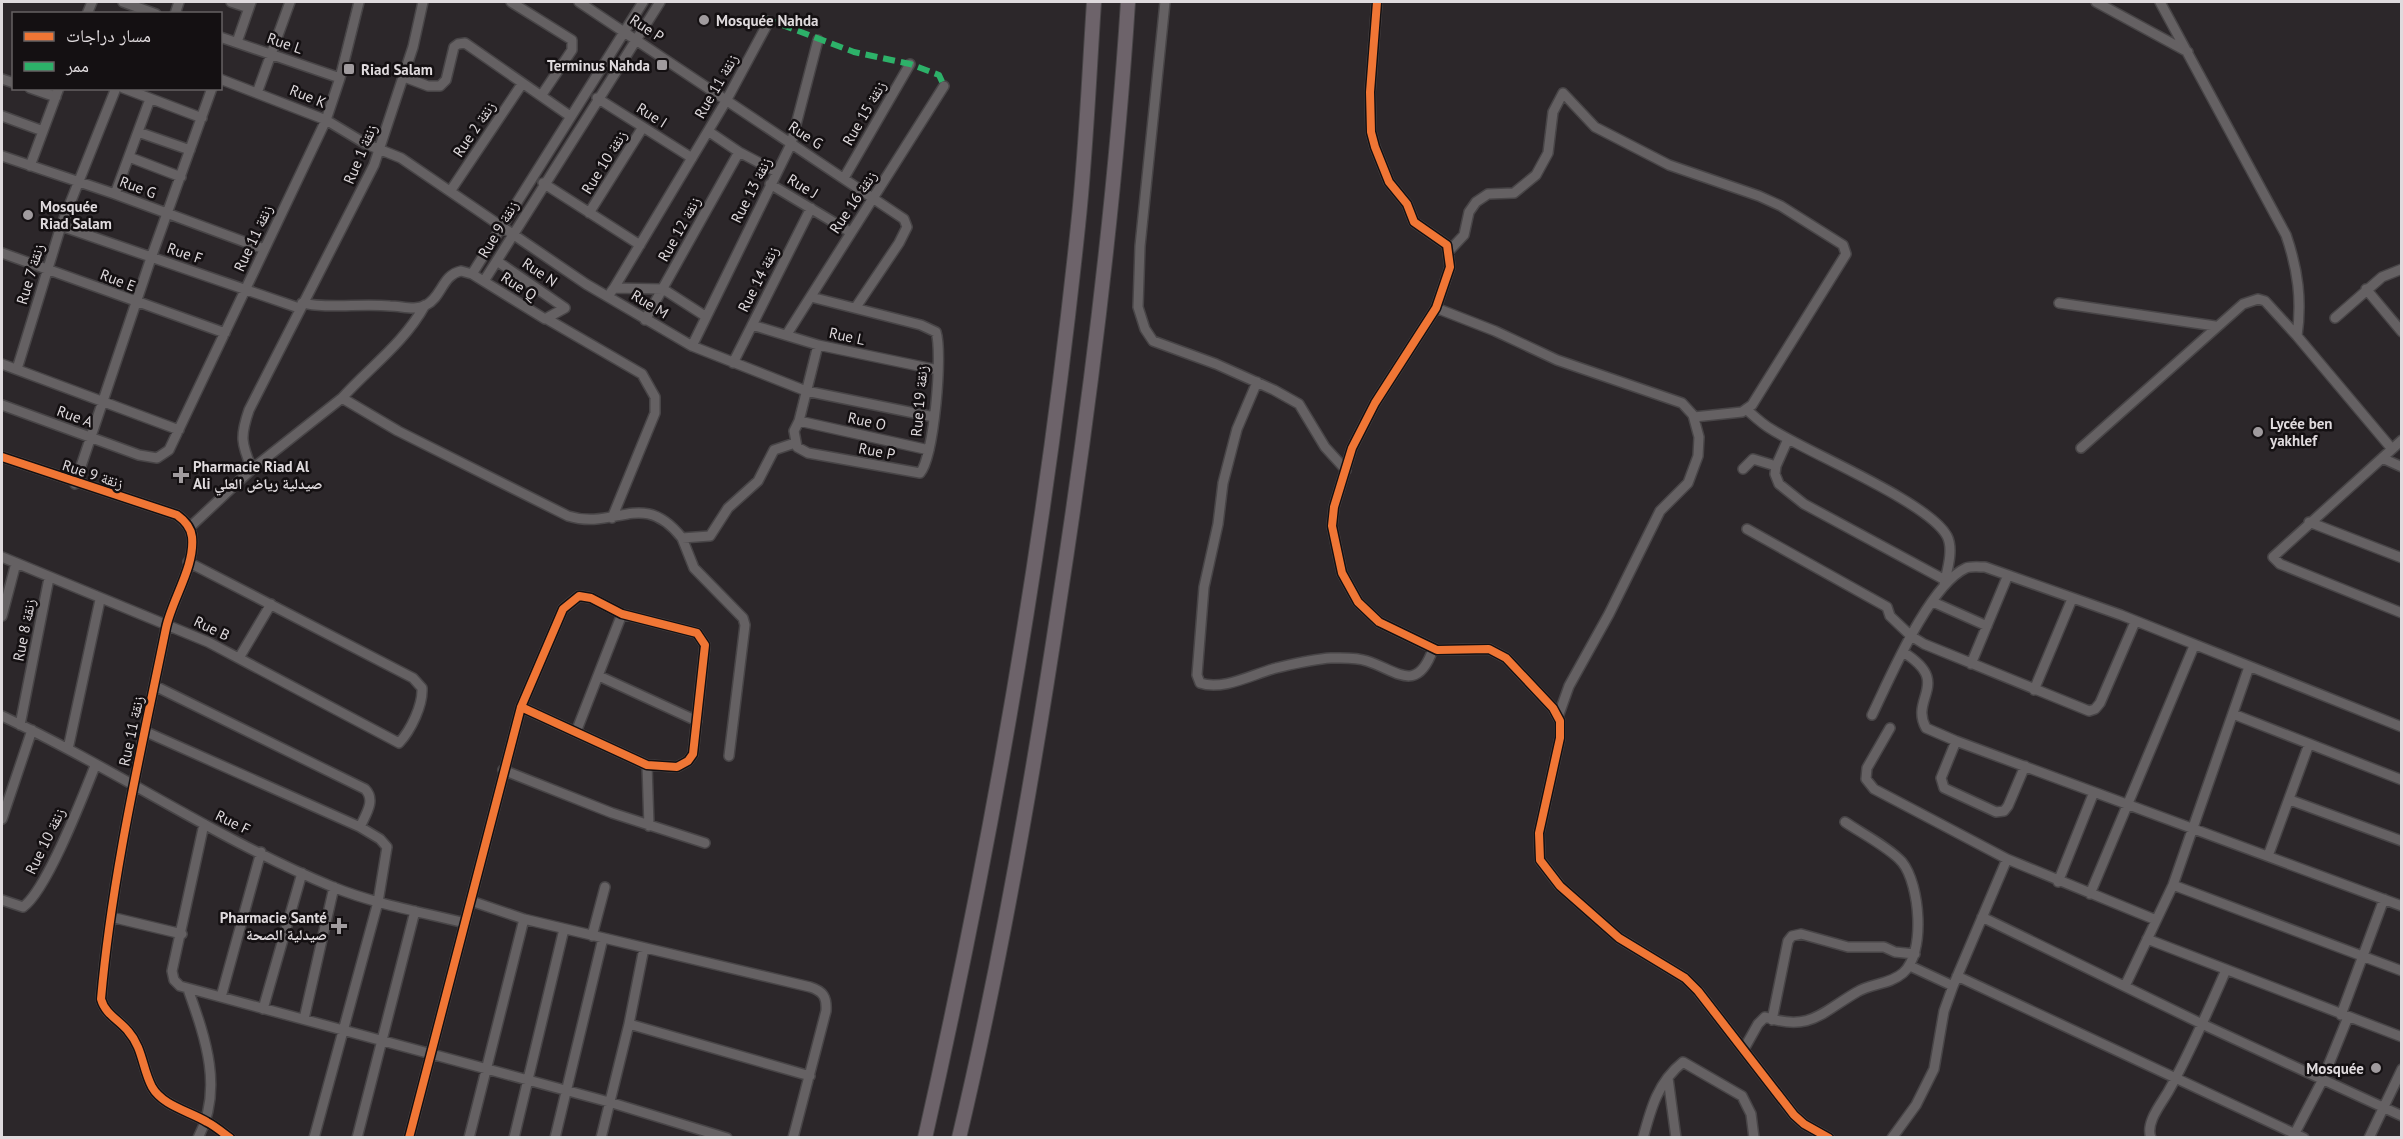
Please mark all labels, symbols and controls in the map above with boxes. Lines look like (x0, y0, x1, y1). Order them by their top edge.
street label: Rue P (626, 10, 668, 46)
place label: Mosquée Nahda (716, 11, 818, 30)
legend (12, 12, 222, 90)
marker: Mosquée Nahda (697, 13, 711, 27)
text: مسار دراجات (66, 24, 151, 47)
street label: Rue L (265, 28, 305, 58)
street label: Rue 11 زنقة (690, 50, 742, 122)
text: ممر (65, 54, 89, 77)
place label: Terminus Nahda (547, 56, 650, 75)
marker: Terminus Nahda (655, 58, 669, 72)
place label: Riad Salam (361, 60, 433, 79)
marker: Riad Salam (342, 62, 356, 76)
street label: Rue 15 زنقة (838, 77, 890, 149)
street label: Rue K (287, 80, 329, 112)
street label: Rue 2 زنقة (448, 97, 500, 161)
street label: Rue I (633, 98, 671, 132)
street label: Rue G (785, 117, 827, 153)
street label: Rue 1 زنقة (339, 121, 381, 187)
street label: Rue 10 زنقة (577, 127, 631, 197)
street label: Rue 13 زنقة (726, 154, 776, 226)
street label: Rue 16 زنقة (825, 167, 881, 237)
street label: Rue J (784, 169, 822, 203)
street label: Rue G (117, 172, 159, 202)
street label: Rue 12 زنقة (653, 193, 705, 265)
place label: Mosquée Riad Salam (40, 197, 112, 233)
street label: Rue 9 زنقة (474, 197, 523, 261)
street label: Rue 11 زنقة (229, 201, 277, 274)
marker: Mosquée Riad Salam (21, 208, 35, 222)
street label: Rue F (165, 238, 205, 268)
street label: Rue 7 زنقة (12, 241, 48, 307)
street label: Rue 14 زنقة (733, 243, 783, 315)
street label: Rue N (519, 253, 561, 291)
street label: Rue E (98, 265, 138, 295)
street label: Rue Q (498, 267, 541, 305)
street label: Rue M (628, 285, 672, 323)
street label: Rue L (827, 323, 867, 349)
street label: Rue 19 زنقة (906, 364, 932, 437)
street label: Rue A (54, 401, 96, 431)
street label: Rue O (846, 408, 888, 434)
place label: Lycée ben yakhlef (2269, 414, 2333, 450)
marker: Lycée ben yakhlef (2251, 425, 2265, 439)
street label: Rue P (857, 438, 897, 464)
street label: Rue 9 زنقة (60, 455, 126, 493)
place label: Pharmacie Riad Al Ali صيدلية رياض العلي (193, 457, 323, 495)
marker: Pharmacie Riad Al Ali صيدلية رياض العلي (174, 468, 188, 482)
street label: Rue 8 زنقة (9, 597, 39, 663)
street label: Rue B (191, 612, 233, 644)
street label: Rue 11 زنقة (114, 694, 148, 768)
street label: Rue 10 زنقة (21, 805, 69, 877)
street label: Rue F (213, 806, 253, 838)
place label: Pharmacie Santé صيدلية الصحة (220, 908, 327, 944)
marker: Pharmacie Santé صيدلية الصحة (332, 919, 346, 933)
place label: Mosquée (2306, 1059, 2364, 1078)
marker: Mosquée (2369, 1061, 2383, 1075)

